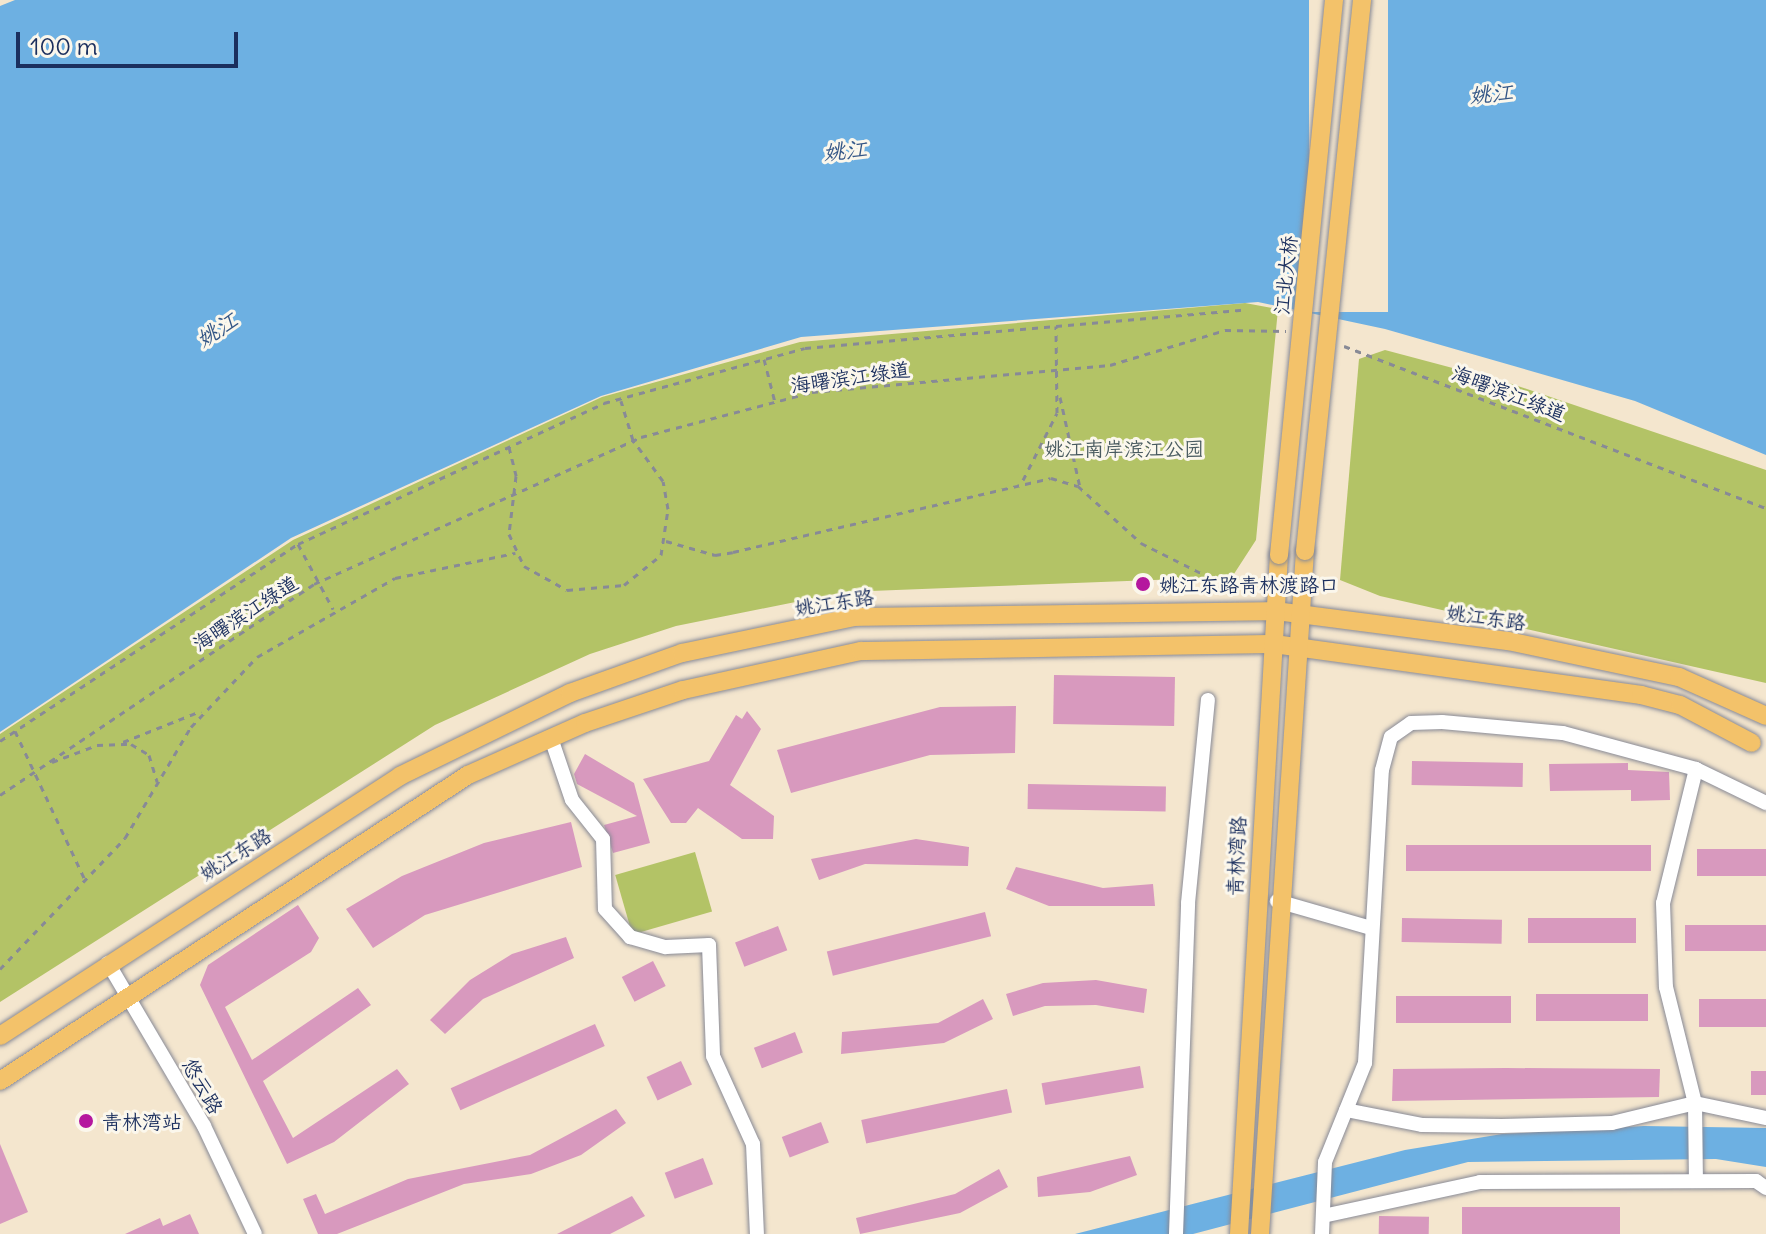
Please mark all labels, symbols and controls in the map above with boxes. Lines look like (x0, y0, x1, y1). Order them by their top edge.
scale bar (20, 16, 242, 66)
text: 100 m (30, 31, 98, 61)
water label: 姚江 (1468, 79, 1514, 109)
water label: 姚江 (822, 136, 868, 166)
street label: 江北大桥 (1269, 234, 1301, 316)
water label: 姚江 (191, 307, 243, 353)
street label: 海曙滨江绿道 (789, 357, 911, 397)
street label: 海曙滨江绿道 (1449, 360, 1569, 426)
park label: 姚江南岸滨江公园 (1044, 436, 1204, 460)
street label: 海曙滨江绿道 (188, 570, 302, 656)
place label: 姚江东路青林渡路口 (1159, 572, 1339, 596)
marker: 姚江东路青林渡路口 (1134, 575, 1152, 593)
street label: 姚江东路 (793, 584, 875, 620)
street label: 姚江东路 (1445, 600, 1527, 634)
street label: 青林湾路 (1222, 815, 1250, 897)
street label: 姚江东路 (195, 823, 275, 885)
street label: 悠云路 (178, 1054, 228, 1118)
place label: 青林湾站 (102, 1109, 182, 1133)
marker: 青林湾站 (77, 1112, 95, 1130)

